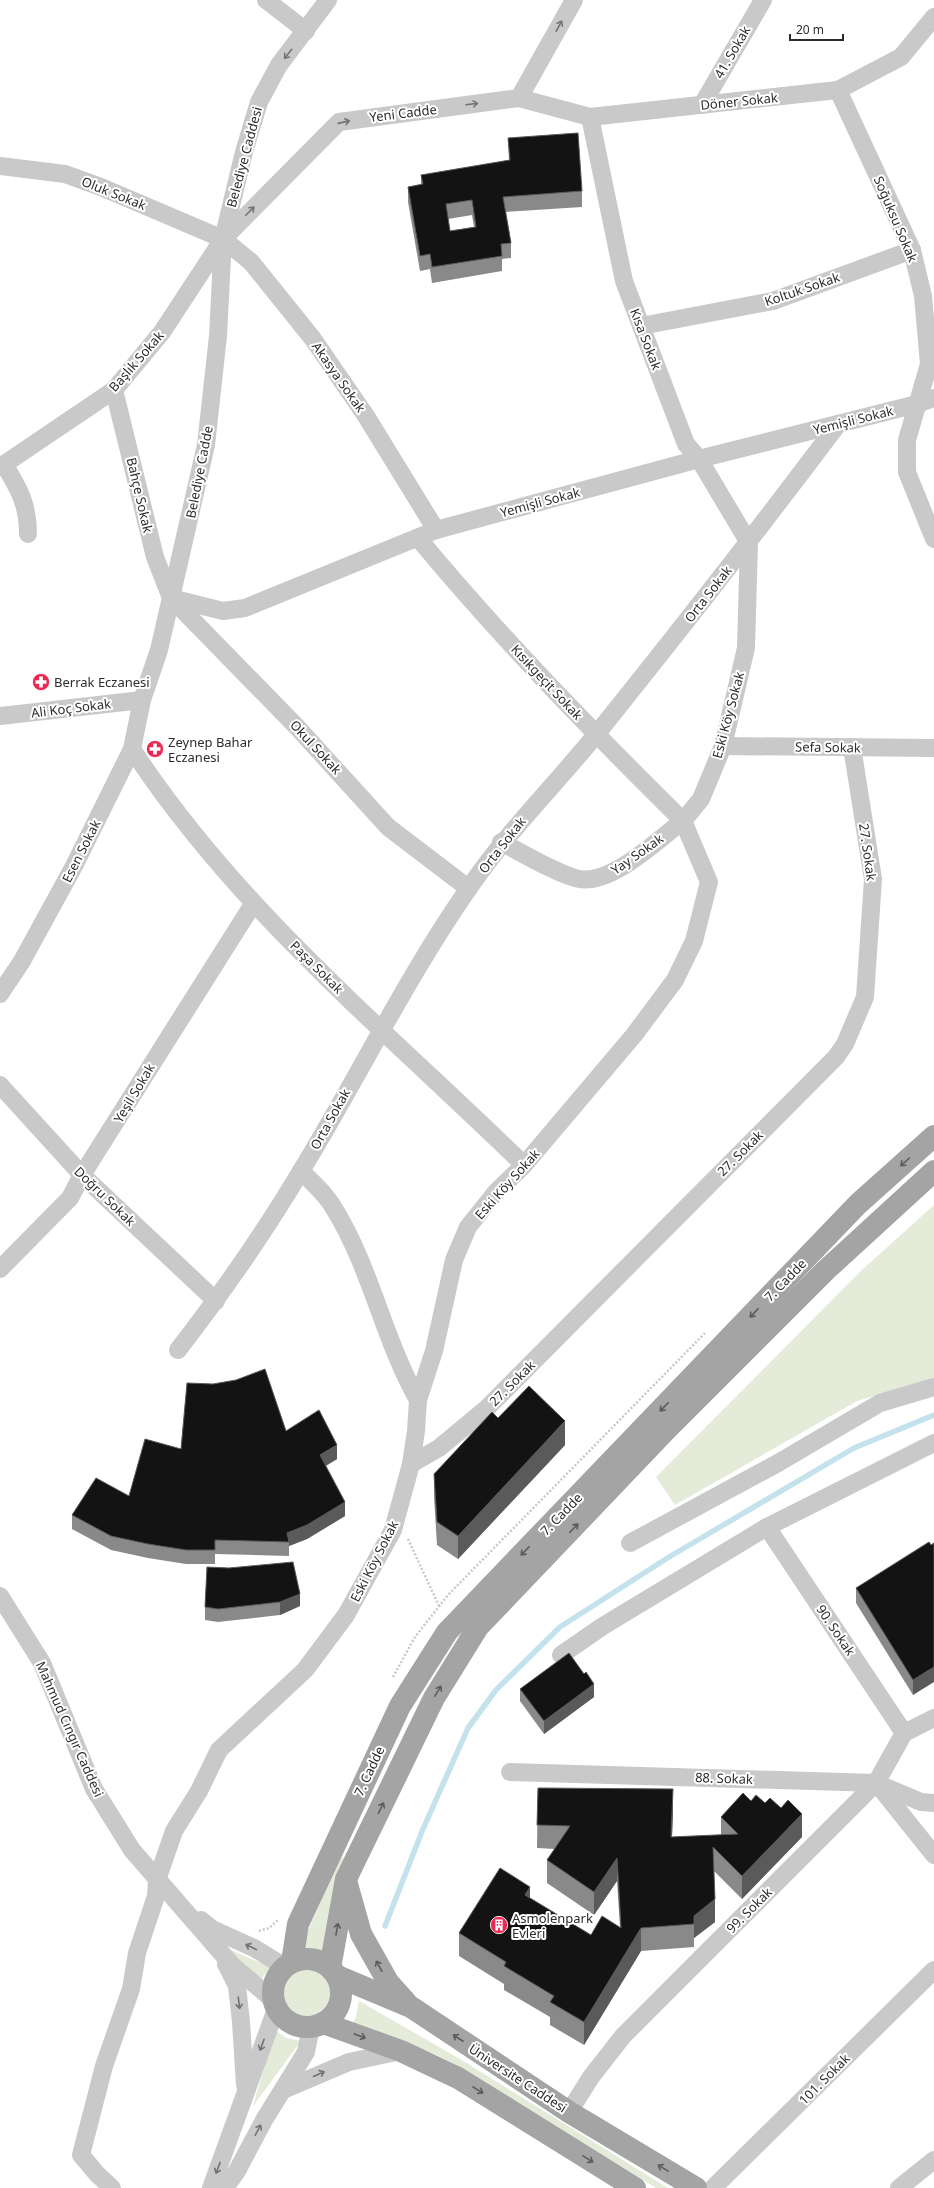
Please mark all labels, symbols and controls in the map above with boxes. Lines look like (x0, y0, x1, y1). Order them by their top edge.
scale bar (790, 16, 843, 42)
one-way arrow (556, 20, 564, 32)
text: 20 m (796, 21, 824, 38)
street label: 41. Sokak (710, 22, 754, 82)
one-way arrow (283, 48, 292, 59)
street label: Döner Sokak (699, 88, 779, 114)
street label: Yeni Cadde (368, 100, 438, 126)
one-way arrow (465, 100, 478, 108)
street label: Belediye Caddesi (222, 105, 266, 209)
one-way arrow (337, 117, 350, 125)
street label: Oluk Sokak (79, 172, 149, 214)
street label: Soğuksu Sokak (870, 173, 922, 265)
one-way arrow (246, 206, 255, 216)
street label: Koltuk Sokak (762, 268, 842, 310)
street label: Kısa Sokak (626, 306, 666, 372)
street label: Başlık Sokak (105, 327, 167, 395)
street label: Akasya Sokak (308, 338, 370, 416)
street label: Yemişli Sokak (811, 401, 895, 439)
street label: Belediye Cadde (181, 424, 217, 520)
street label: Bahçe Sokak (123, 456, 157, 535)
street label: Yemişli Sokak (498, 483, 582, 521)
street label: Orta Sokak (680, 562, 736, 626)
street label: Kısıkgeçit Sokak (507, 640, 587, 724)
street label: Eski Köy Sokak (708, 670, 748, 760)
pharmacy icon: Berrak Eczanesi (31, 672, 51, 692)
place label: Berrak Eczanesi (54, 673, 150, 691)
street label: Ali Koç Sokak (30, 694, 112, 722)
street label: Okul Sokak (286, 716, 346, 778)
place label: Zeynep Bahar Eczanesi (168, 733, 253, 766)
street label: Sefa Sokak (795, 737, 861, 757)
pharmacy icon: Zeynep Bahar Eczanesi (145, 739, 165, 759)
street label: Orta Sokak (474, 813, 530, 877)
street label: Esen Sokak (57, 816, 105, 886)
street label: 27. Sokak (855, 822, 881, 882)
street label: Yay Sokak (607, 829, 667, 879)
street label: Paşa Sokak (287, 937, 348, 998)
street label: Yeşil Sokak (109, 1060, 159, 1126)
street label: Orta Sokak (306, 1085, 354, 1153)
street label: 27. Sokak (713, 1126, 767, 1180)
street label: Eski Köy Sokak (471, 1145, 543, 1223)
one-way arrow (900, 1157, 910, 1167)
street label: Doğru Sokak (71, 1162, 139, 1230)
street label: 7. Cadde (760, 1255, 810, 1305)
one-way arrow (749, 1308, 758, 1318)
street label: 27. Sokak (485, 1356, 539, 1410)
one-way arrow (659, 1402, 669, 1412)
street label: 7. Cadde (536, 1489, 586, 1539)
street label: Eski Köy Sokak (346, 1517, 402, 1605)
one-way arrow (569, 1523, 579, 1533)
one-way arrow (520, 1546, 530, 1556)
street label: 90. Sokak (812, 1601, 860, 1659)
street label: Mahmud Cıngır Caddesi (32, 1658, 108, 1800)
one-way arrow (434, 1686, 442, 1697)
street label: 7. Cadde (350, 1743, 388, 1799)
street label: 88. Sokak (695, 1768, 753, 1788)
one-way arrow (378, 1802, 385, 1814)
street label: 99. Sokak (722, 1883, 776, 1937)
place label: Asmolenpark Evleri (512, 1909, 593, 1942)
building icon: Asmolenpark Evleri (489, 1915, 509, 1935)
one-way arrow (333, 1923, 341, 1936)
one-way arrow (245, 1943, 257, 1950)
one-way arrow (374, 1960, 382, 1972)
one-way arrow (235, 1997, 243, 2010)
one-way arrow (353, 2033, 365, 2041)
one-way arrow (453, 2034, 464, 2042)
one-way arrow (258, 2039, 266, 2051)
street label: Üniversite Caddesi (465, 2040, 571, 2116)
street label: 101. Sokak (795, 2049, 854, 2108)
one-way arrow (313, 2070, 325, 2078)
one-way arrow (472, 2087, 484, 2095)
one-way arrow (255, 2124, 263, 2136)
one-way arrow (582, 2155, 594, 2163)
one-way arrow (214, 2161, 222, 2173)
one-way arrow (657, 2163, 669, 2171)

